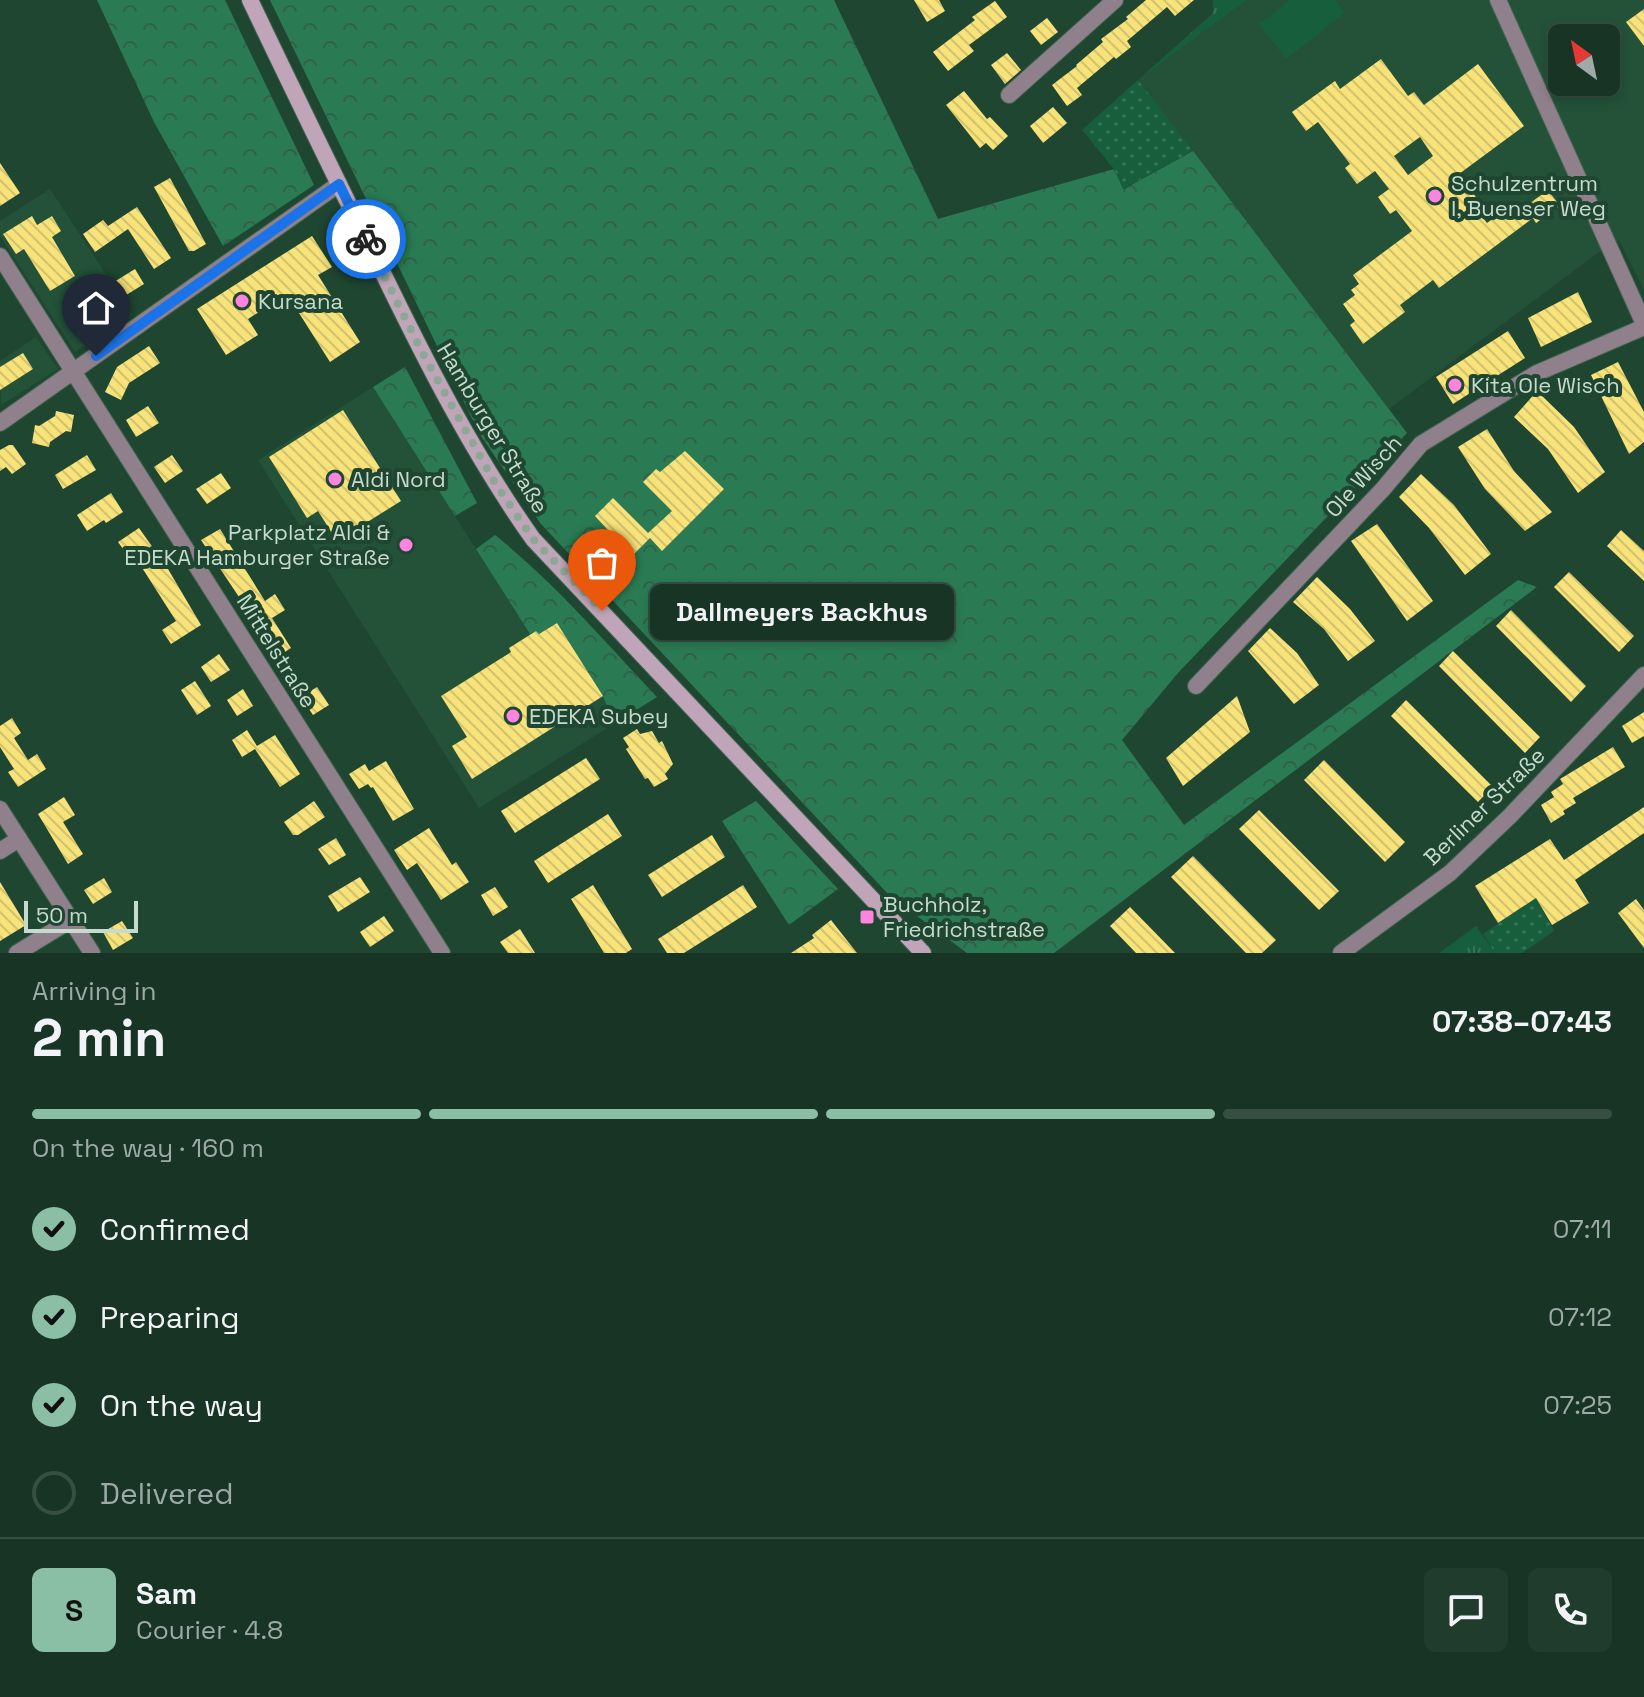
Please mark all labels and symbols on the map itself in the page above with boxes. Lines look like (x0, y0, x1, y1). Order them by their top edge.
north arrow (1548, 24, 1620, 96)
place label: Schulzentrum I, Buenser Weg (1451, 169, 1606, 222)
marker: Schulzentrum I, Buenser Weg (1426, 187, 1444, 205)
courier (326, 199, 406, 279)
pin (62, 274, 130, 356)
place label: Kursana (258, 287, 343, 315)
marker: Kursana (233, 292, 251, 310)
street label: Hamburger Straße (431, 338, 555, 518)
place label: Kita Ole Wisch (1471, 371, 1620, 399)
marker: Kita Ole Wisch (1446, 376, 1464, 394)
street label: Ole Wisch (1319, 429, 1407, 523)
place label: Aldi Nord (351, 465, 446, 493)
marker: Aldi Nord (326, 470, 344, 488)
place label: Parkplatz Aldi & EDEKA Hamburger Straße (124, 518, 390, 571)
pin (568, 529, 636, 611)
marker: Parkplatz Aldi & EDEKA Hamburger Straße (397, 536, 415, 554)
callout: Dallmeyers Backhus (650, 583, 954, 639)
street label: Mittelstraße (231, 589, 323, 713)
place label: EDEKA Subey (529, 702, 669, 730)
marker: EDEKA Subey (504, 707, 522, 725)
street label: Berliner Straße (1417, 741, 1551, 871)
place label: Buchholz, Friedrichstraße (883, 890, 1045, 943)
scale bar (24, 897, 138, 933)
marker: Buchholz, Friedrichstraße (858, 908, 876, 926)

